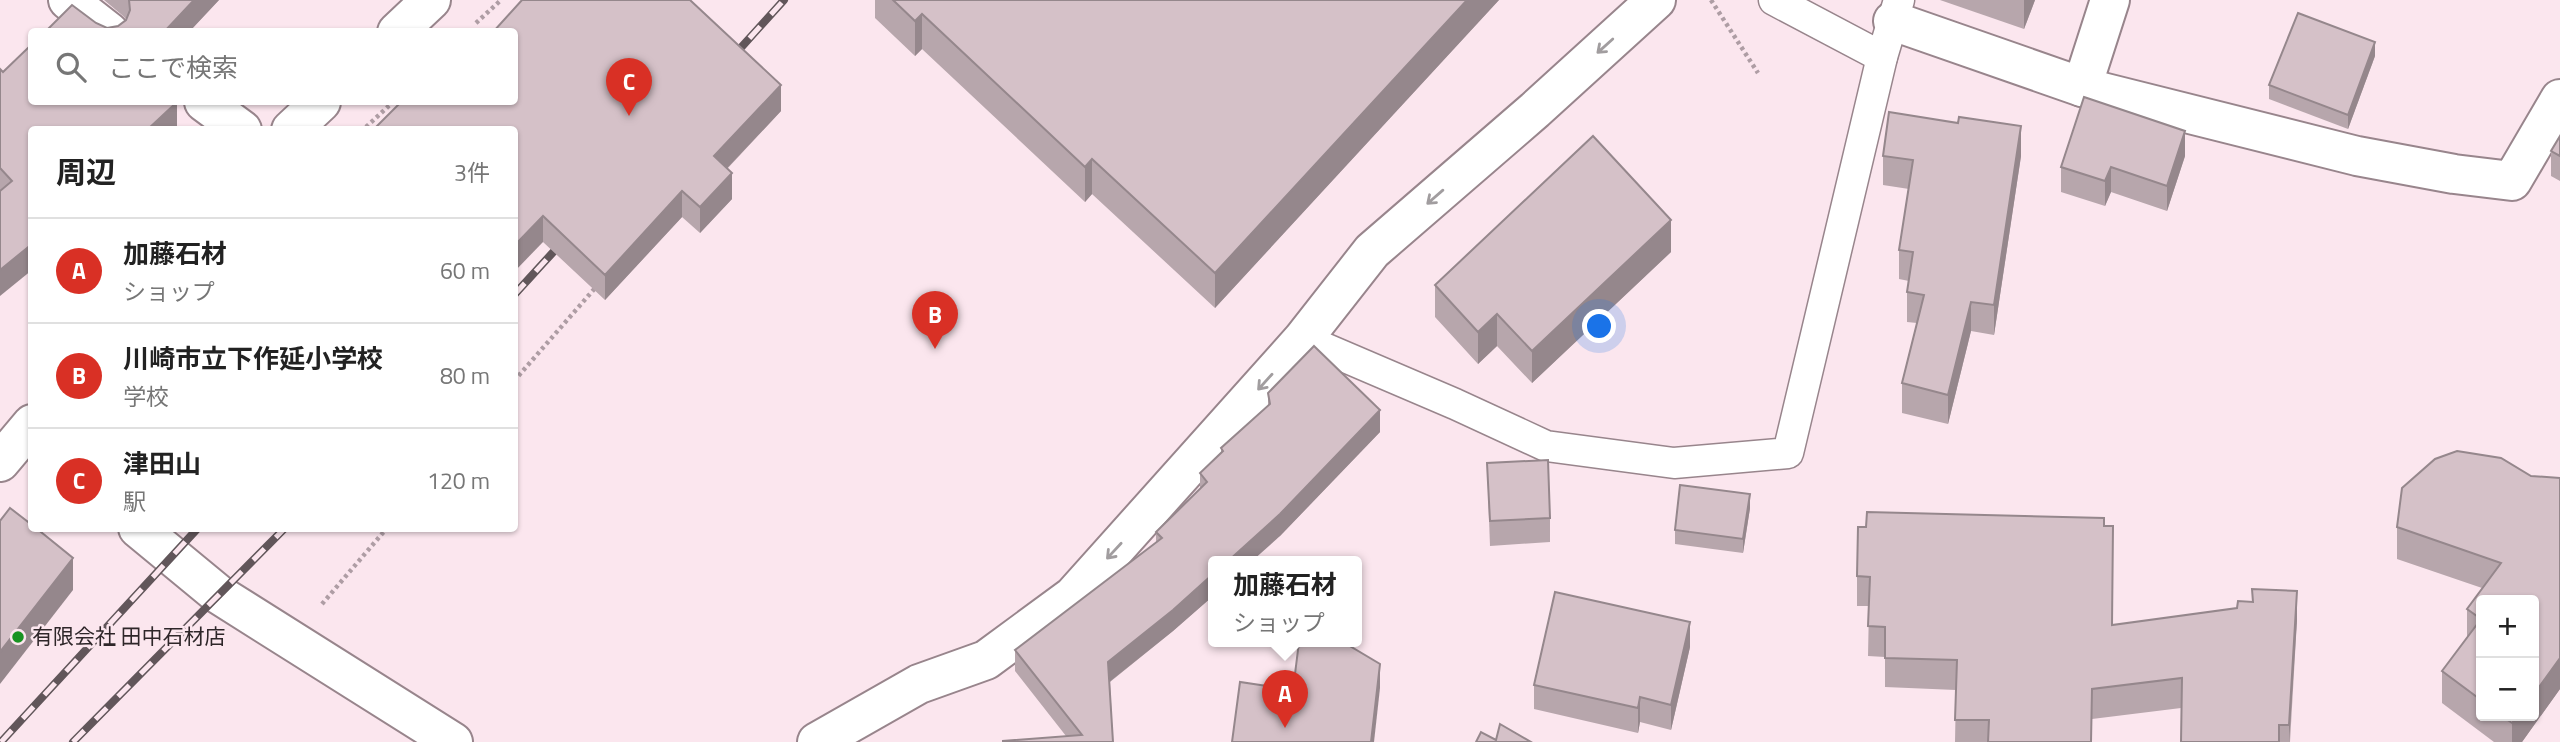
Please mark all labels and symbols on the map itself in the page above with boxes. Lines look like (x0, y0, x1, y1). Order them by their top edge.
one-way arrow (1596, 38, 1614, 54)
pin: C (606, 58, 652, 116)
one-way arrow (1426, 189, 1444, 205)
pin: B (912, 291, 958, 349)
your location (1582, 309, 1616, 343)
one-way arrow (1257, 373, 1273, 391)
one-way arrow (1105, 542, 1122, 559)
place label: 有限会社 田中石材店 (32, 620, 226, 652)
marker: 有限会社 田中石材店 (10, 629, 26, 645)
pin: A (1262, 670, 1308, 728)

